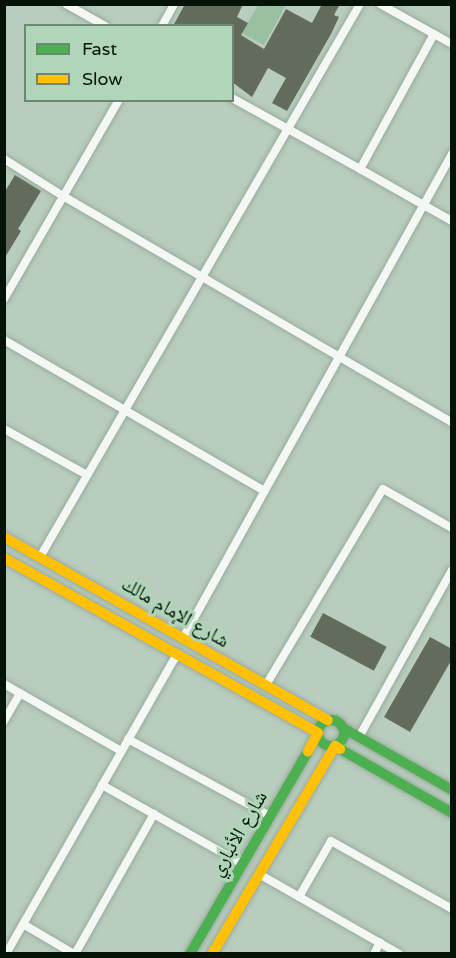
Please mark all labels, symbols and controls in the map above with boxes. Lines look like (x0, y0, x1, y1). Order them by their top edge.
legend (24, 24, 234, 102)
text: Fast (82, 38, 117, 60)
text: Slow (82, 68, 123, 90)
street label: شارع الإمام مالك (117, 572, 233, 654)
street label: شارع الأنباري (205, 787, 273, 881)

